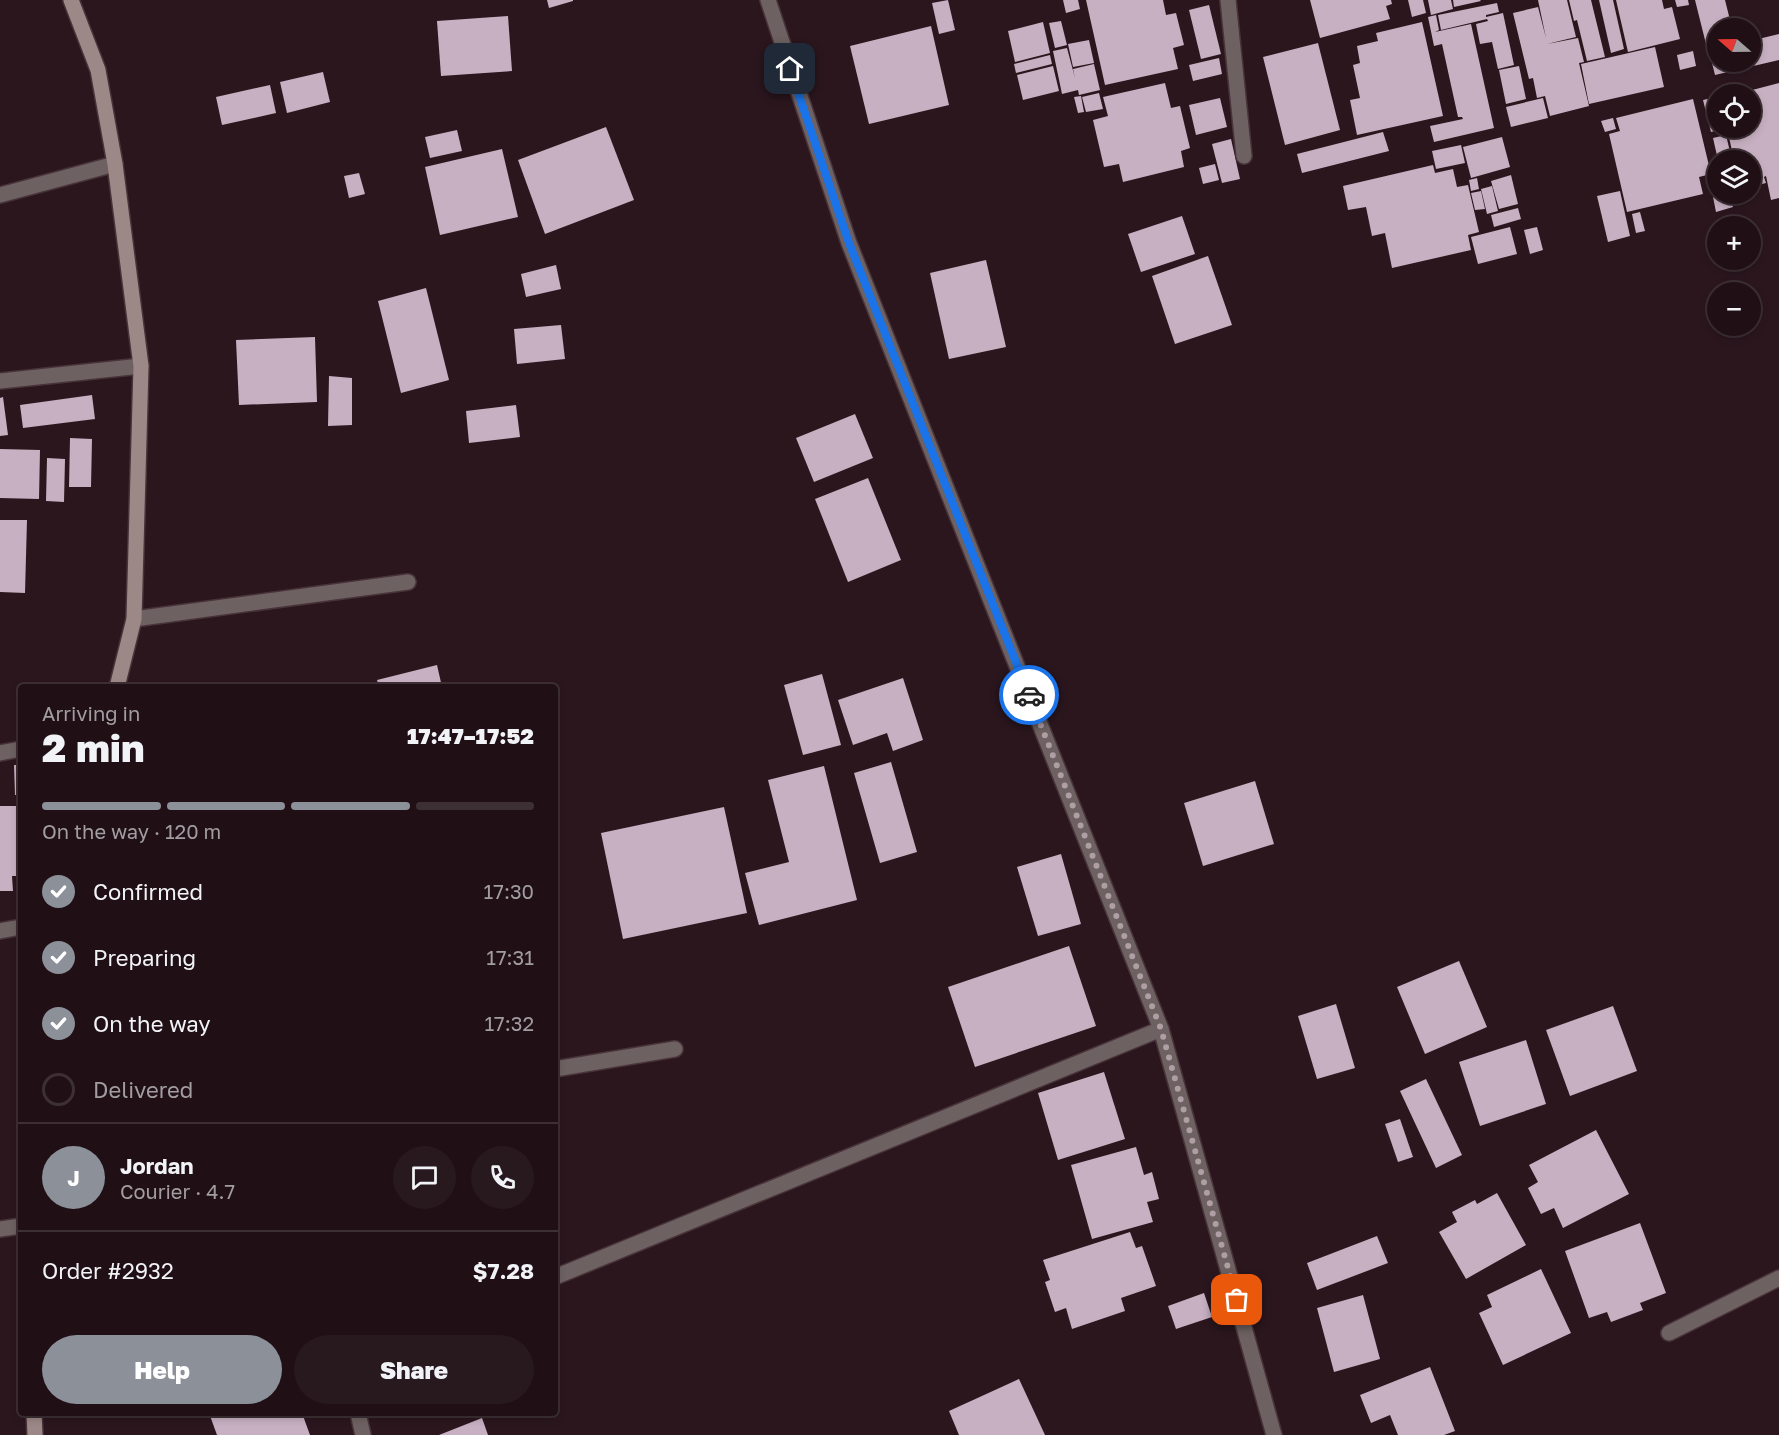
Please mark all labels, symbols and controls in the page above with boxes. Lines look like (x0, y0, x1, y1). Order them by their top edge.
north arrow (1707, 18, 1761, 72)
map controls (1707, 18, 1761, 336)
pin (764, 43, 815, 94)
icon: home (773, 52, 806, 85)
button: locate (1707, 84, 1761, 138)
button: layers (1707, 150, 1761, 204)
button: + (1707, 216, 1761, 270)
button: − (1707, 282, 1761, 336)
courier (999, 665, 1059, 725)
icon: car (1013, 679, 1046, 712)
text: Arriving in (42, 701, 140, 725)
text: 17:47–17:52 (407, 722, 534, 749)
text: 2 min (42, 724, 145, 771)
text: On the way · 120 m (42, 819, 221, 843)
icon: check (42, 875, 75, 908)
text: Confirmed (93, 878, 203, 905)
text: 17:30 (484, 879, 534, 903)
icon: check (42, 941, 75, 974)
text: Preparing (93, 944, 196, 971)
text: 17:31 (486, 945, 534, 969)
icon: check (42, 1007, 75, 1040)
text: On the way (93, 1010, 211, 1037)
text: 17:32 (484, 1011, 534, 1035)
text: Delivered (93, 1076, 193, 1103)
button: chat (393, 1146, 456, 1209)
button: phone (471, 1146, 534, 1209)
text: Jordan (120, 1152, 194, 1179)
text: J (67, 1164, 80, 1191)
text: Courier · 4.7 (120, 1179, 235, 1203)
text: Order #2932 (42, 1257, 174, 1284)
text: $7.28 (473, 1257, 534, 1284)
pin (1211, 1274, 1262, 1325)
icon: bag (1220, 1283, 1253, 1316)
button: Help (42, 1335, 282, 1404)
button: Share (294, 1335, 534, 1404)

